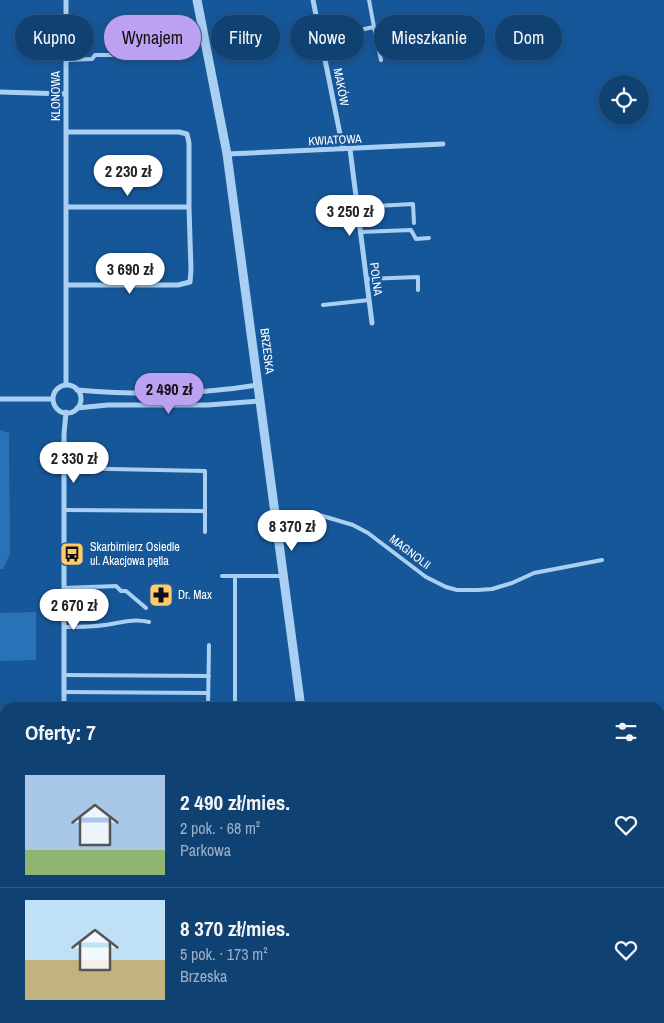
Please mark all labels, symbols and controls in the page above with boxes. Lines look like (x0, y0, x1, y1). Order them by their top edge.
chip: Kupno (15, 15, 94, 60)
chip: Wynajem (104, 15, 201, 60)
chip: Filtry (211, 15, 280, 60)
chip: Nowe (290, 15, 364, 60)
chip: Mieszkanie (374, 15, 485, 60)
chip: Dom (495, 15, 562, 60)
street label: MAKÓW (329, 67, 353, 108)
street label: KLONOWA (48, 71, 64, 121)
map controls (599, 75, 649, 125)
button: locate (599, 75, 649, 125)
street label: KWIATOWA (308, 131, 363, 149)
pin: 2 230 zł (76, 154, 180, 197)
text: 2 230 zł (105, 160, 151, 182)
pin: 3 250 zł (298, 194, 402, 237)
text: 3 250 zł (327, 200, 373, 222)
pin: 3 690 zł (78, 252, 182, 295)
text: 3 690 zł (107, 258, 153, 280)
street label: POLNA (366, 261, 386, 297)
street label: BRZESKA (256, 327, 278, 375)
pin: 2 490 zł (117, 372, 221, 415)
text: 2 490 zł (146, 378, 192, 400)
pin: 2 330 zł (22, 442, 126, 484)
text: 2 330 zł (51, 447, 97, 469)
pin: 8 370 zł (240, 510, 344, 552)
text: 8 370 zł (269, 515, 315, 537)
street label: MAGNOLII (386, 531, 434, 573)
place label: Skarbimierz Osiedle ul. Akacjowa pętla (90, 539, 180, 569)
bus stop icon: Skarbimierz Osiedle ul. Akacjowa pętla (59, 541, 85, 567)
pharmacy icon: Dr. Max (148, 582, 174, 608)
place label: Dr. Max (178, 587, 212, 603)
pin: 2 670 zł (22, 588, 126, 631)
text: 2 670 zł (51, 594, 97, 616)
text: Oferty: 7 (25, 718, 96, 747)
icon: filters (612, 718, 640, 746)
text: 2 490 zł/mies. (180, 788, 290, 817)
icon: home (65, 795, 125, 855)
icon: heart (612, 811, 640, 839)
text: 2 pok. · 68 m² (180, 817, 260, 839)
text: Parkowa (180, 839, 231, 861)
text: 8 370 zł/mies. (180, 914, 290, 943)
icon: home (65, 920, 125, 980)
icon: heart (612, 936, 640, 964)
text: 5 pok. · 173 m² (180, 943, 268, 965)
text: Brzeska (180, 965, 227, 987)

